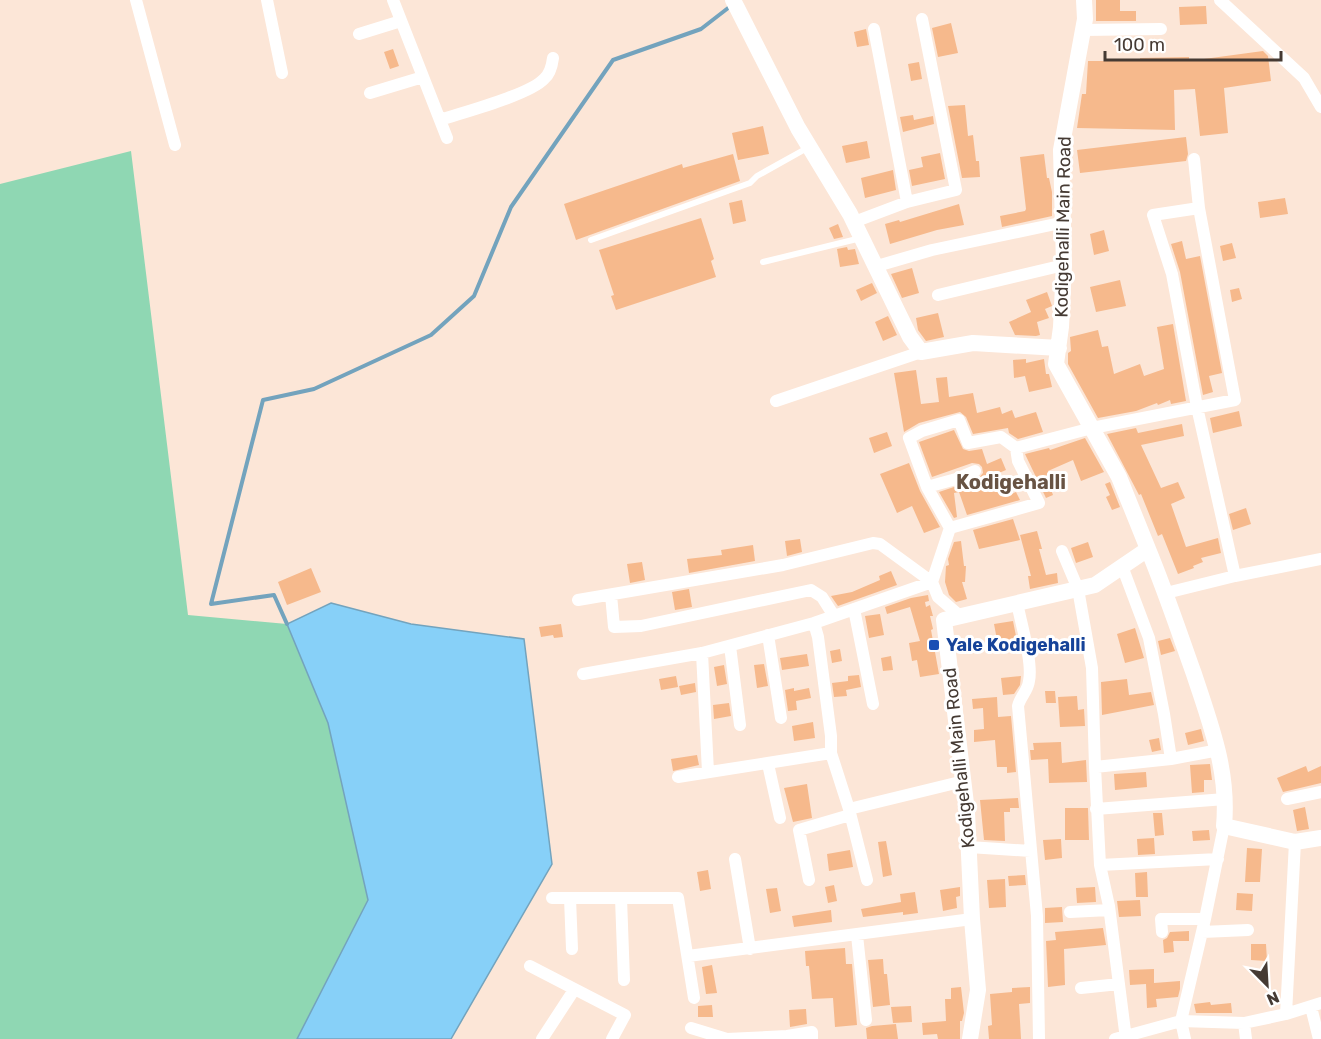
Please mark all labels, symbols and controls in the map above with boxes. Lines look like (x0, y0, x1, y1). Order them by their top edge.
scale bar (1105, 24, 1280, 62)
text: 100 m (1114, 34, 1165, 56)
street label: Kodigehalli Main Road (1050, 136, 1076, 318)
district label: Kodigehalli (956, 470, 1066, 494)
place label: Yale Kodigehalli (946, 634, 1086, 656)
marker: Yale Kodigehalli (927, 638, 941, 652)
street label: Kodigehalli Main Road (939, 667, 979, 849)
north arrow (1237, 955, 1297, 1015)
text: N (1264, 987, 1282, 1009)

